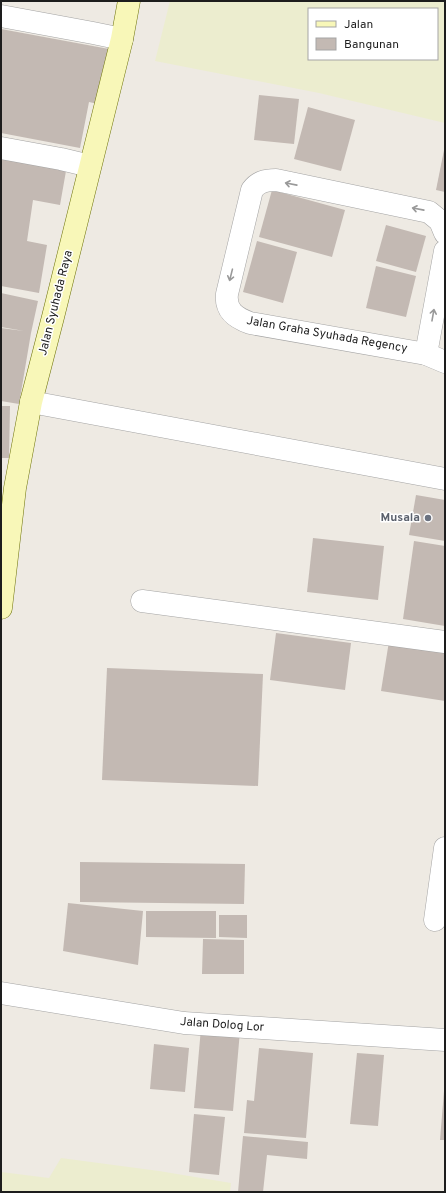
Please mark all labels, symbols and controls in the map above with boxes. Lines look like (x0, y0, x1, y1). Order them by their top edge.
legend (308, 8, 438, 60)
text: Jalan (344, 17, 373, 33)
text: Bangunan (344, 37, 399, 53)
one-way arrow (284, 179, 297, 187)
one-way arrow (412, 205, 425, 213)
street label: Jalan Syuhada Raya (35, 249, 77, 357)
one-way arrow (227, 268, 235, 281)
one-way arrow (429, 309, 437, 322)
street label: Jalan Graha Syuhada Regency (245, 313, 409, 357)
place label: Musala (381, 510, 420, 526)
marker: Musala (423, 513, 433, 523)
street label: Jalan Dolog Lor (179, 1014, 265, 1036)

